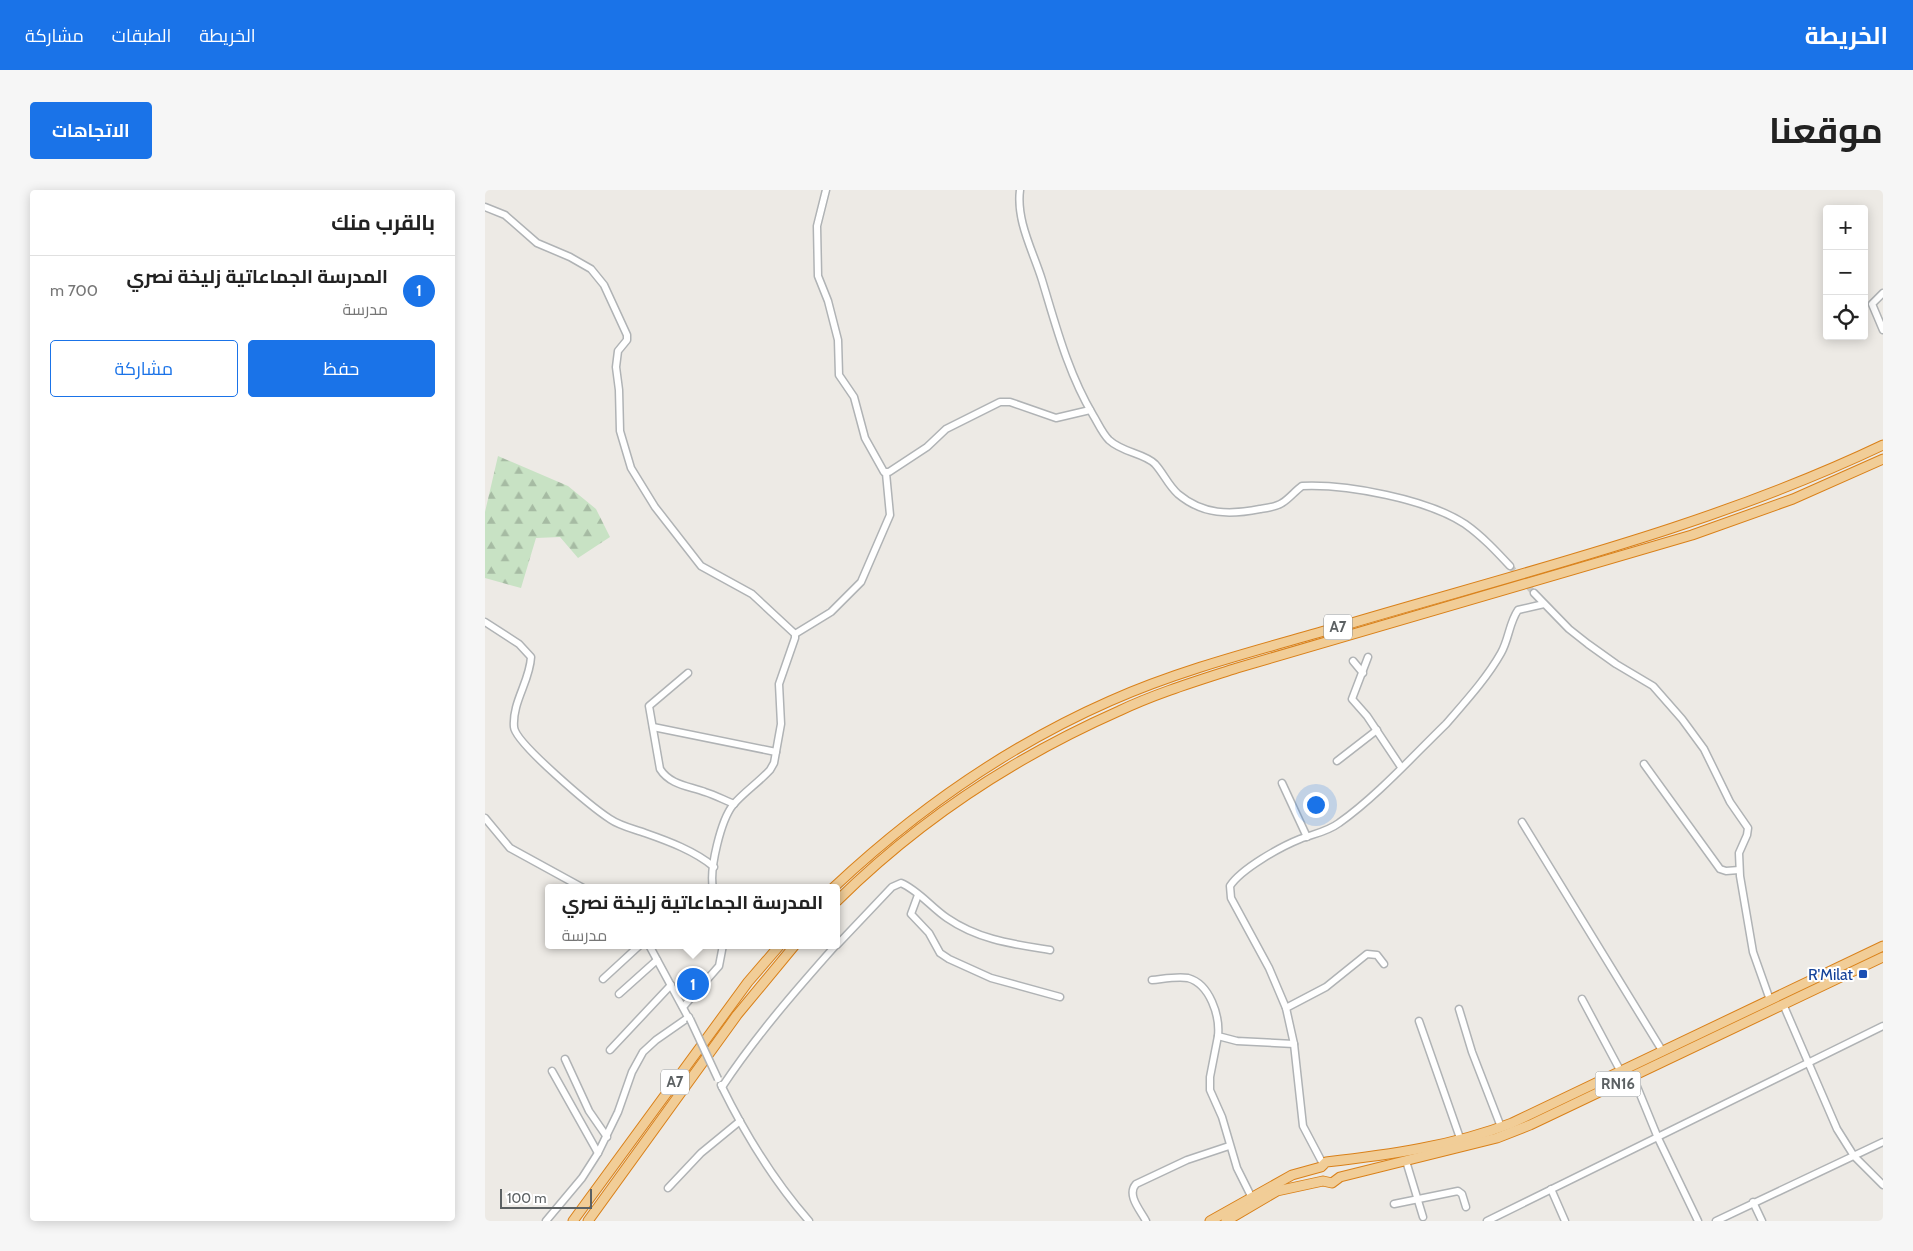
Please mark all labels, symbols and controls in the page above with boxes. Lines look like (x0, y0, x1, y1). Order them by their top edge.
text: الخريطة (1805, 21, 1888, 50)
text: مشاركة (25, 25, 84, 47)
text: الطبقات (112, 25, 171, 47)
text: الخريطة (199, 25, 256, 47)
button: الاتجاهات (30, 102, 152, 159)
text: موقعنا (1769, 109, 1883, 152)
map controls (1823, 205, 1868, 340)
button: + (1823, 205, 1868, 250)
text: بالقرب منك (331, 210, 435, 235)
button: − (1823, 250, 1868, 295)
text: المدرسة الجماعاتية زليخة نصري (126, 265, 388, 288)
text: 700 m (50, 281, 98, 300)
text: 1 (416, 281, 422, 300)
button: locate (1823, 295, 1868, 340)
text: مدرسة (342, 300, 388, 319)
button: مشاركة (50, 340, 238, 397)
button: حفظ (248, 340, 435, 397)
road number: A7 (1324, 614, 1352, 640)
your location (1303, 792, 1329, 818)
popup (545, 884, 840, 949)
text: المدرسة الجماعاتية زليخة نصري (562, 891, 823, 914)
text: مدرسة (562, 926, 607, 945)
pin: 1 (677, 965, 709, 1003)
place label: R'Milat (1808, 965, 1854, 984)
marker: R'Milat (1857, 968, 1869, 980)
road number: A7 (661, 1070, 689, 1094)
road number: RN16 (1595, 1072, 1641, 1096)
scale bar (500, 1186, 593, 1209)
text: 100 m (507, 1189, 547, 1207)

